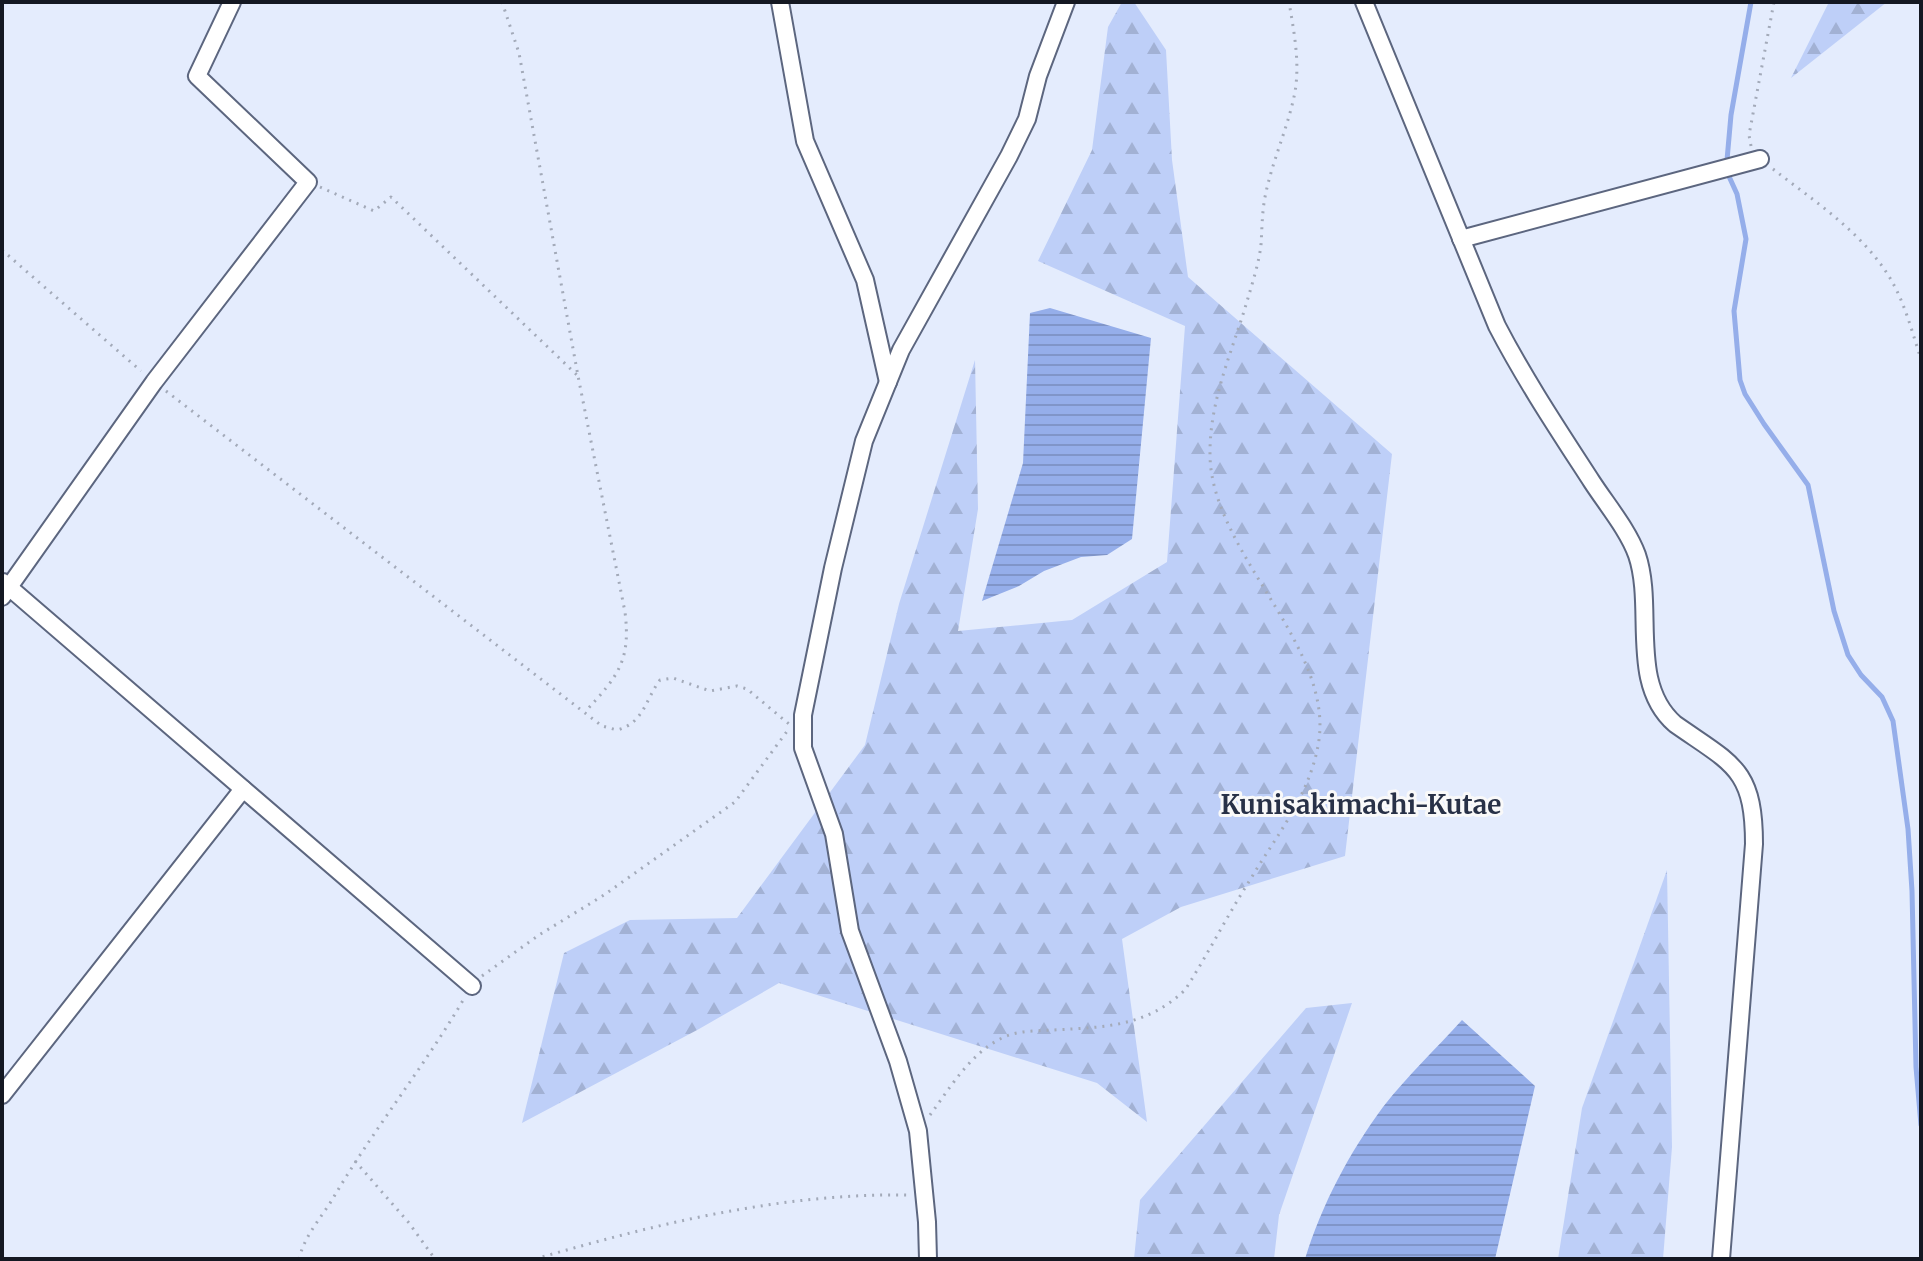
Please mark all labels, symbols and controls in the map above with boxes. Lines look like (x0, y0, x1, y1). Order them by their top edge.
district label: Kunisakimachi-Kutae (1221, 788, 1501, 821)

